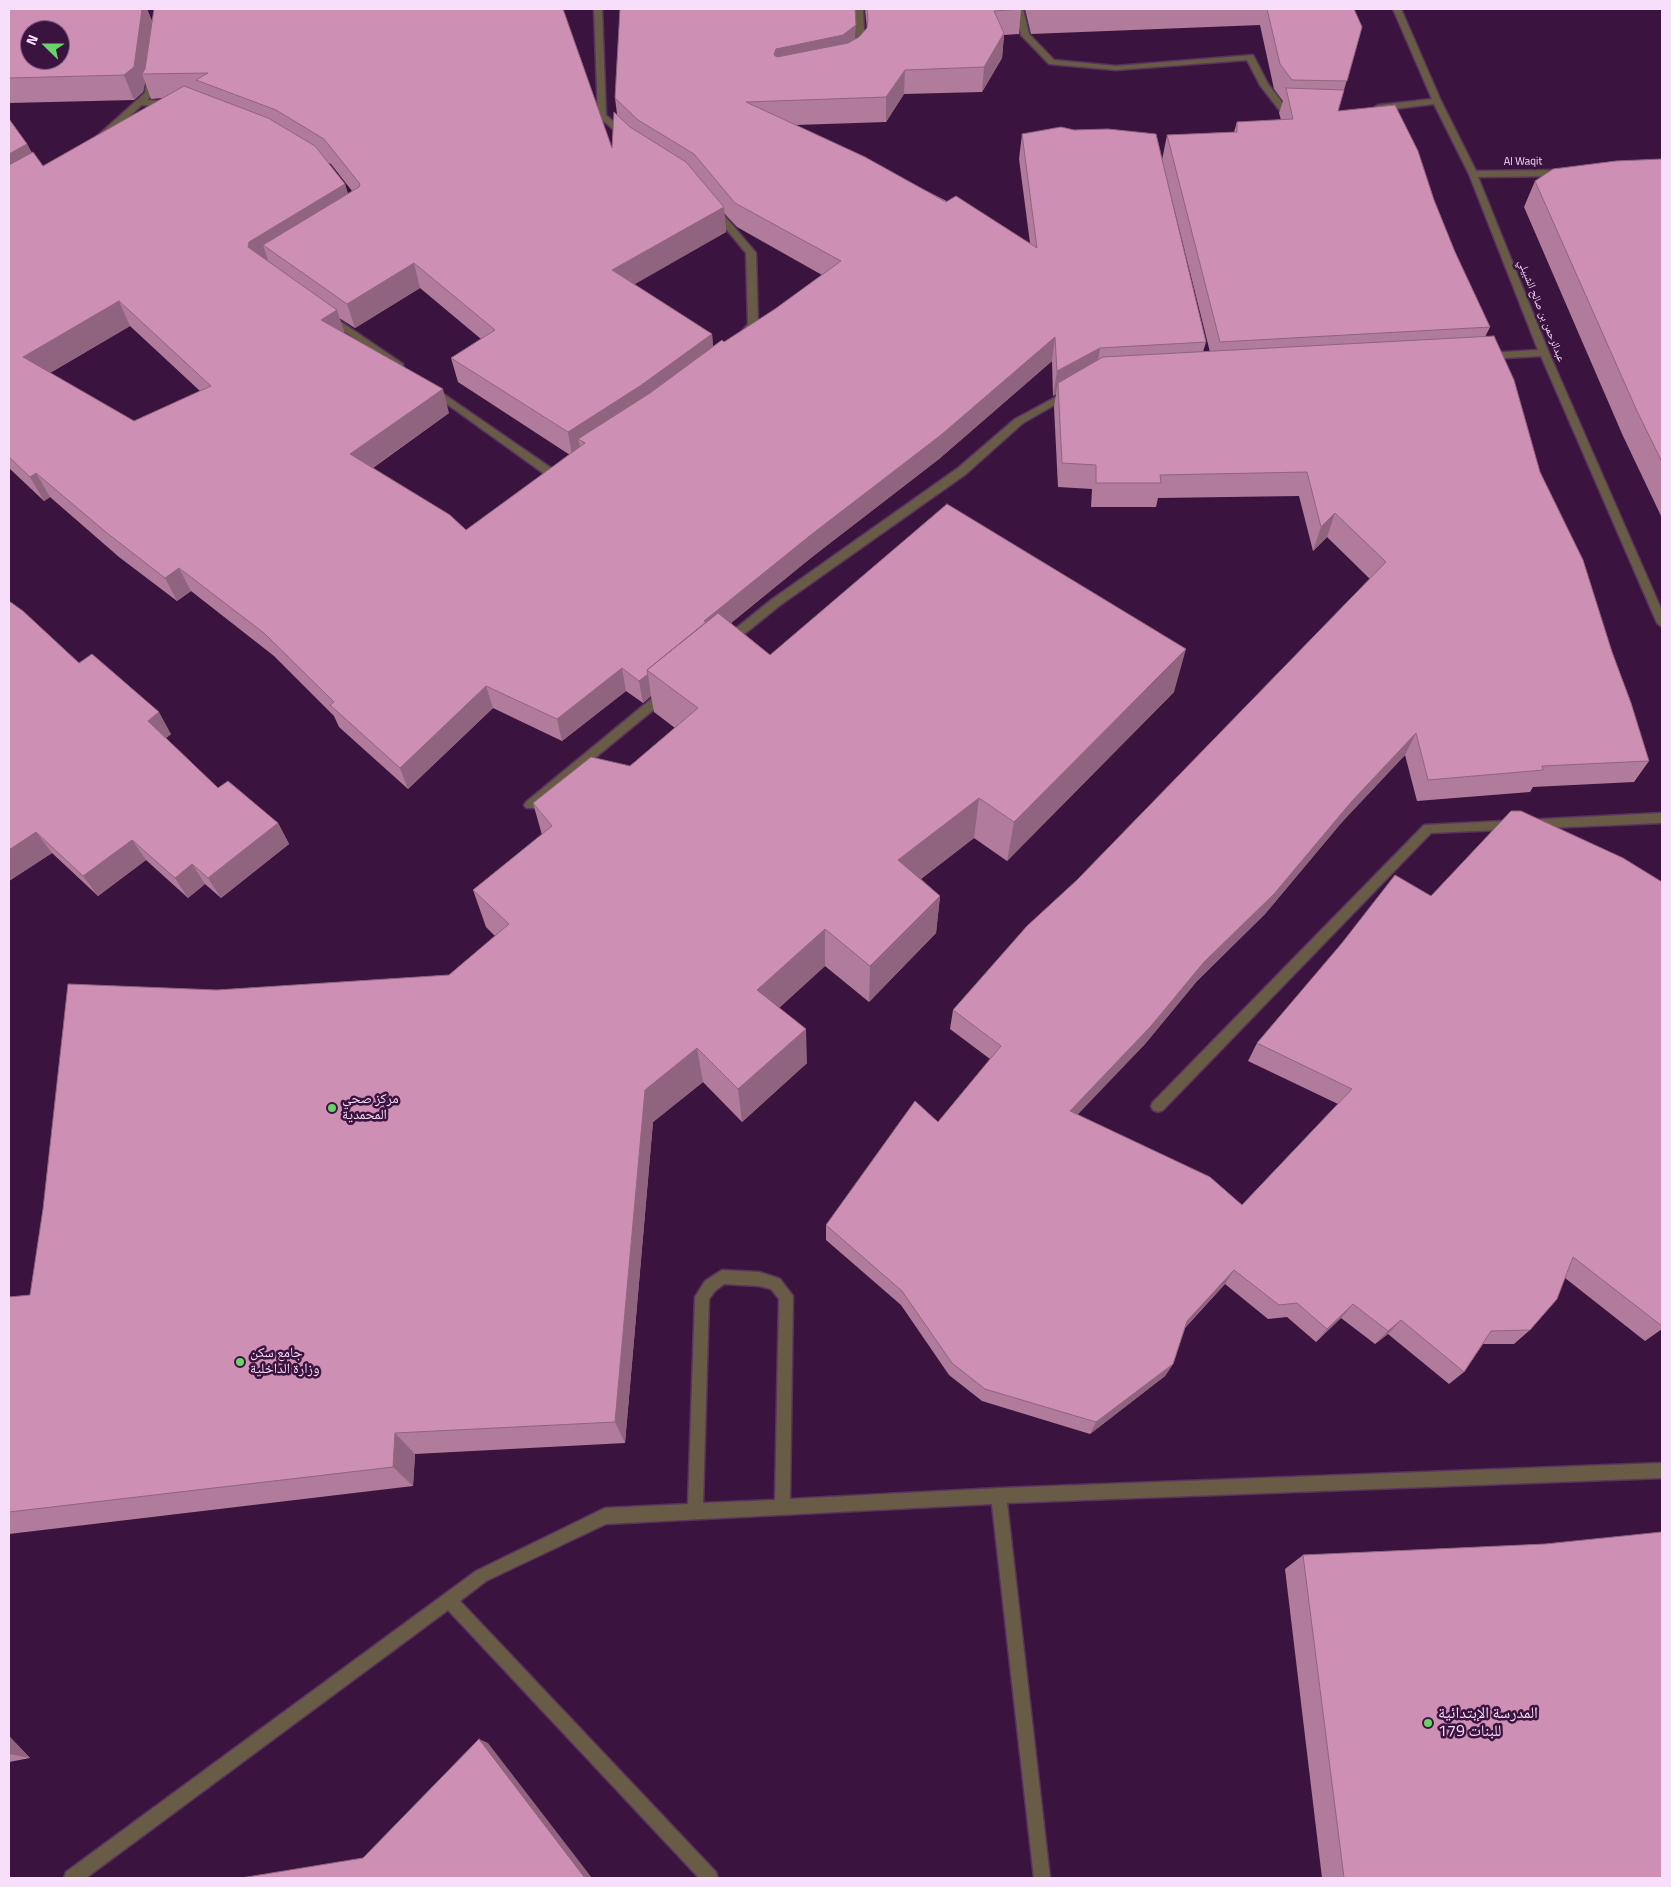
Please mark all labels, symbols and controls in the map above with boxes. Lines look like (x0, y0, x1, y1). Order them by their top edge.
north arrow (20, 20, 70, 70)
text: N (20, 31, 43, 48)
street label: Al Waqit (1504, 155, 1542, 169)
street label: عبدالرحمن بن صالح الشبيلي (1514, 258, 1568, 364)
place label: مركز صحي المحمدية (342, 1092, 399, 1124)
marker: مركز صحي المحمدية (326, 1102, 338, 1114)
place label: جامع سكن وزارة الداخلية (250, 1346, 319, 1378)
marker: جامع سكن وزارة الداخلية (234, 1356, 246, 1368)
place label: المدرسة الإبتدائية 179 للبنات (1438, 1704, 1538, 1742)
marker: المدرسة الإبتدائية 179 للبنات (1422, 1717, 1434, 1729)

